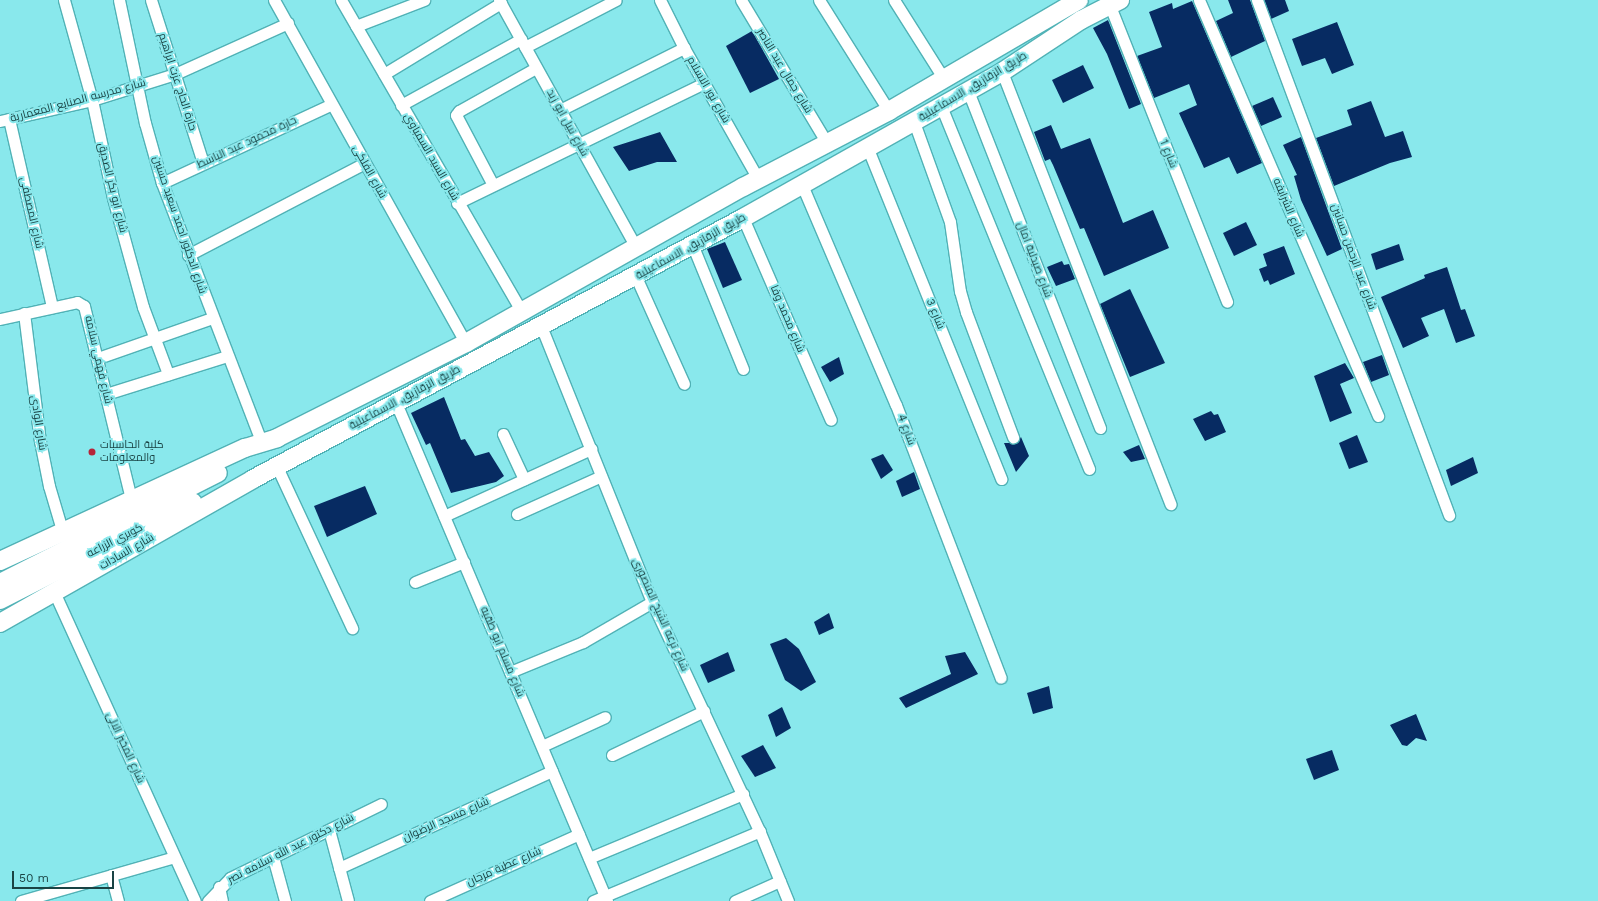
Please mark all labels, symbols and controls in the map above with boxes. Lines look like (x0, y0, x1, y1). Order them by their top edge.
street label: شارع جمال عبد الناصر (753, 26, 815, 116)
street label: حارة الحاج عزت ابراهيم (155, 31, 199, 133)
street label: طريق الزقازيق, الاسماعيلية (917, 49, 1029, 125)
street label: شارع نور الاسلام (684, 54, 732, 126)
street label: شارع مدرسه الصنايع المعمارية (9, 77, 147, 125)
street label: شارع نبيل ابو زيد (543, 87, 591, 159)
street label: شارع السيد السمباوي (401, 111, 461, 203)
street label: حارة محمود عبد الباسط (195, 114, 299, 172)
street label: شارع 1 (1156, 138, 1180, 170)
street label: شارع ابو بكر الصديق (94, 142, 130, 234)
street label: شارع الفلكى (349, 143, 389, 201)
street label: شارع الدكتور احمد سعيد حسنين (149, 154, 209, 296)
street label: شارع المصطفى (16, 176, 46, 250)
street label: شارع الشرايفه (1270, 176, 1306, 240)
street label: شارع عبد الرحمن حسانين (1328, 202, 1378, 312)
street label: طريق الزقازيق, الاسماعيلية (634, 211, 748, 283)
street label: شارع صيدلية امال (1013, 220, 1055, 300)
street label: شارع محمد وفا (767, 283, 807, 355)
street label: شارع 3 (923, 297, 947, 331)
street label: شارع فهمي سلامه (81, 315, 115, 405)
street label: طريق الزقازيق, الاسماعيلية (347, 363, 463, 433)
street label: شارع الوادى (27, 395, 49, 451)
street label: شارع 4 (894, 413, 918, 447)
place label: كلية الحاسبات والمعلومات (100, 439, 164, 465)
marker: كلية الحاسبات والمعلومات (87, 447, 97, 457)
street label: كوبري الزراعه (85, 521, 145, 561)
street label: شارع السادات (97, 531, 157, 573)
street label: شارع ترعه الشيخ المنصورى (629, 556, 691, 674)
street label: شارع مسلم ابو طقيه (477, 605, 527, 699)
street label: شارع المخبز الالى (103, 710, 147, 786)
street label: شارع مسجد الرضوان (401, 795, 491, 845)
street label: شارع دكتور عبد الله سلامه نصر (226, 811, 356, 887)
street label: شارع عطية مرجان (465, 845, 543, 889)
scale bar (14, 863, 116, 889)
text: 50 m (19, 871, 49, 885)

